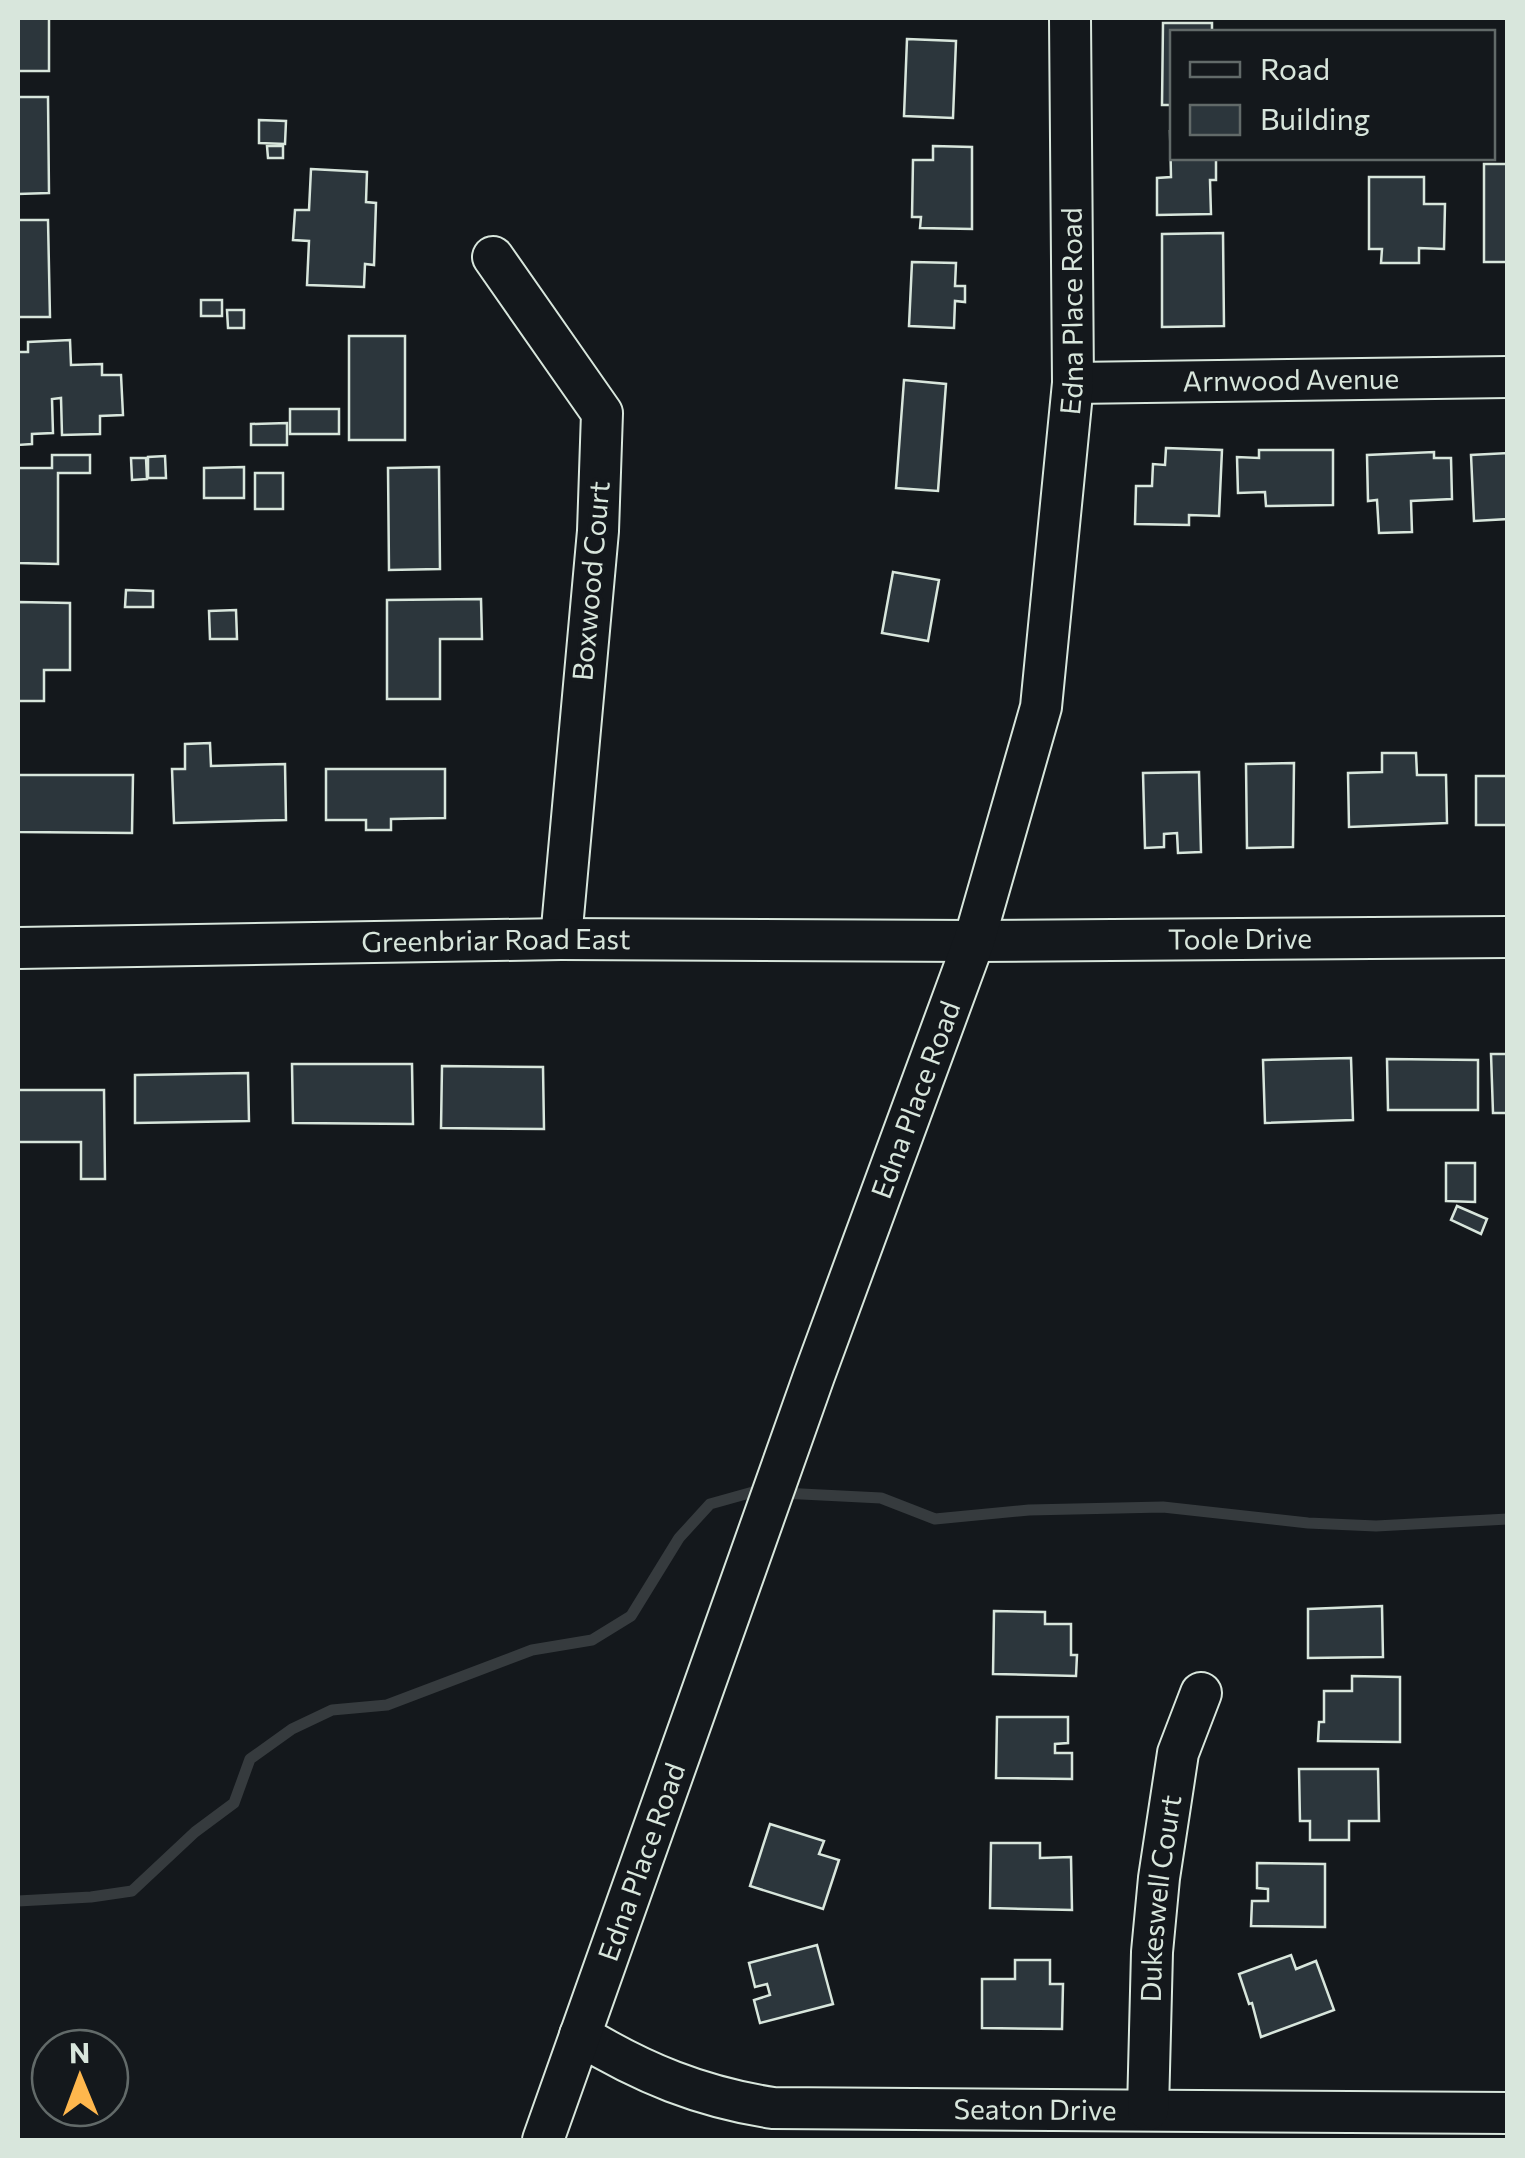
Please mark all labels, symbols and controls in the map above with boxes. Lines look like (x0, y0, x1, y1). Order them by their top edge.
legend (1170, 30, 1495, 160)
text: Road (1260, 49, 1330, 86)
text: Building (1260, 99, 1370, 136)
street label: Edna Place Road (1052, 207, 1089, 416)
street label: Arnwood Avenue (1182, 361, 1399, 397)
street label: Boxwood Court (564, 480, 616, 682)
street label: Toole Drive (1168, 920, 1312, 956)
street label: Greenbriar Road East (361, 921, 631, 958)
street label: Edna Place Road (863, 996, 966, 1203)
street label: Edna Place Road (590, 1758, 691, 1965)
street label: Dukeswell Court (1133, 1792, 1187, 2003)
north arrow (30, 2028, 130, 2128)
text: N (69, 2035, 90, 2069)
street label: Seaton Drive (954, 2091, 1117, 2126)

